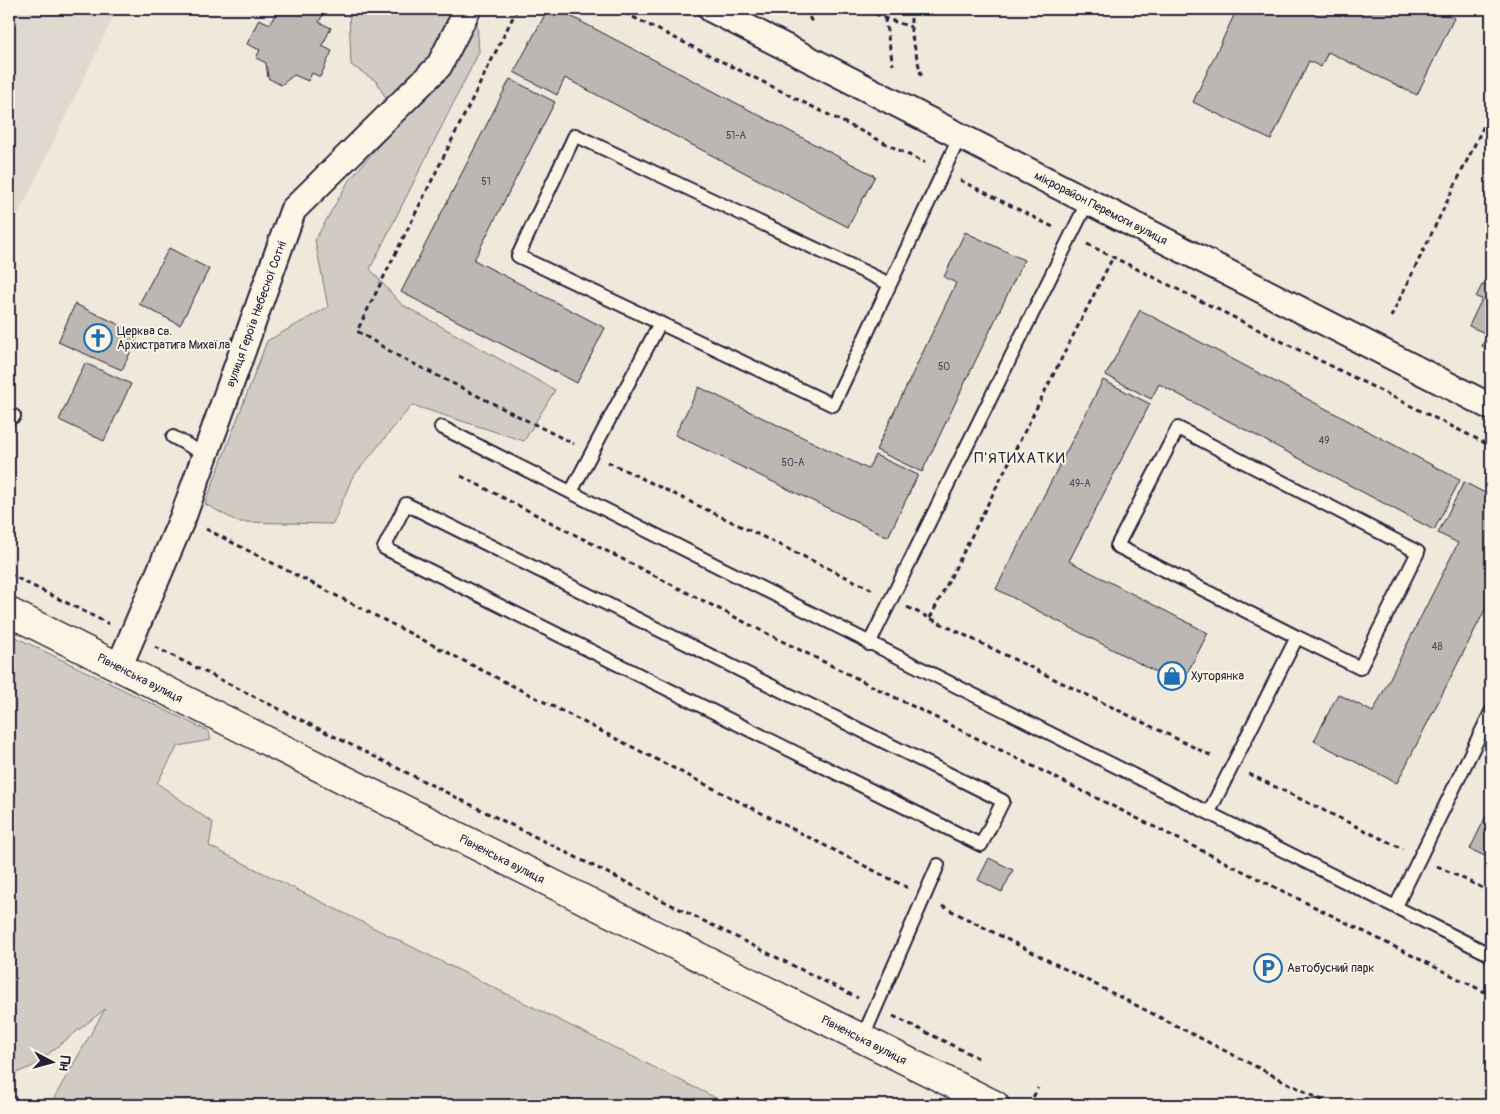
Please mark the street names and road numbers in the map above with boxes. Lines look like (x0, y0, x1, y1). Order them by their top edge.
street label: мікрорайон Перемоги вулиця (1032, 168, 1170, 249)
street label: вулиця Героїв Небесної Сотні (223, 239, 290, 389)
street label: Рівненська вулиця (95, 650, 185, 707)
street label: Рівненська вулиця (457, 831, 547, 888)
street label: Рівненська вулиця (819, 1012, 909, 1069)

